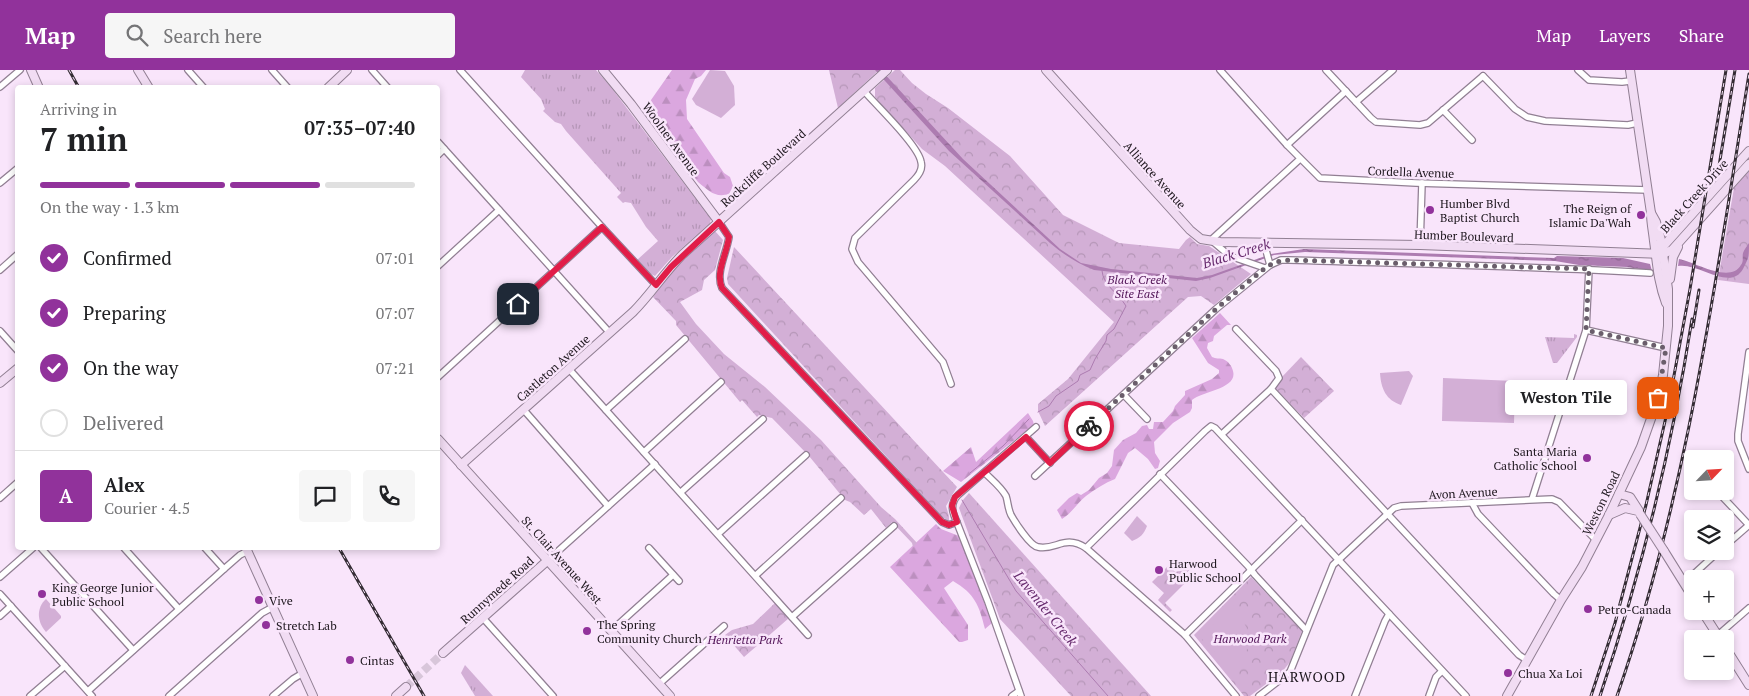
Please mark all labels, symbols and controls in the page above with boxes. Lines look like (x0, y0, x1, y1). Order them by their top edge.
search box (105, 13, 455, 58)
text: Map (25, 19, 75, 51)
icon: search (123, 21, 151, 49)
text: Search here (163, 23, 262, 48)
text: Map (1536, 23, 1571, 47)
text: Layers (1599, 23, 1651, 47)
text: Share (1679, 23, 1724, 47)
text: Arriving in (40, 98, 117, 120)
street label: Woolner Avenue (639, 99, 703, 179)
text: 07:35–07:40 (304, 115, 415, 140)
text: 7 min (40, 118, 128, 160)
street label: Rockcliffe Boulevard (717, 126, 809, 210)
street label: Alliance Avenue (1121, 138, 1189, 212)
street label: Black Creek Drive (1657, 156, 1731, 236)
street label: Cordella Avenue (1367, 163, 1455, 181)
text: On the way · 1.3 km (40, 196, 179, 218)
place label: Humber Blvd Baptist Church (1440, 196, 1520, 225)
place label: The Reign of Islamic Da'Wah (1549, 201, 1632, 230)
marker: Humber Blvd Baptist Church (1424, 204, 1436, 216)
marker: The Reign of Islamic Da'Wah (1635, 209, 1647, 221)
street label: Humber Boulevard (1414, 227, 1514, 245)
water label: Black Creek (1199, 234, 1272, 273)
icon: check (40, 244, 68, 272)
text: Confirmed (83, 245, 172, 270)
text: 07:01 (376, 247, 415, 269)
park label: Black Creek Site East (1106, 272, 1167, 301)
pin (497, 283, 539, 325)
icon: home (504, 290, 532, 318)
icon: check (40, 299, 68, 327)
text: Preparing (83, 300, 166, 325)
text: 07:07 (376, 302, 415, 324)
street label: Castleton Avenue (513, 331, 593, 405)
icon: check (40, 354, 68, 382)
text: On the way (83, 355, 178, 380)
text: 07:21 (376, 357, 415, 379)
pin (1637, 377, 1679, 419)
callout: Weston Tile (1506, 380, 1628, 416)
icon: bag (1644, 384, 1672, 412)
text: Weston Tile (1520, 386, 1612, 408)
courier (1064, 401, 1114, 451)
text: Delivered (83, 410, 164, 435)
icon: bike (1075, 412, 1103, 440)
place label: Santa Maria Catholic School (1493, 444, 1577, 473)
north arrow (1684, 450, 1734, 500)
map controls (1684, 450, 1734, 680)
marker: Santa Maria Catholic School (1581, 452, 1593, 464)
street label: Weston Road (1579, 468, 1623, 538)
button: chat (299, 470, 351, 522)
button: phone (363, 470, 415, 522)
text: Alex (104, 472, 145, 497)
text: A (59, 483, 73, 508)
street label: Avon Avenue (1428, 484, 1498, 502)
text: Courier · 4.5 (104, 497, 190, 519)
button: layers (1684, 510, 1734, 560)
street label: St. Clair Avenue West (519, 513, 606, 608)
street label: Runnymede Road (457, 553, 537, 627)
place label: Harwood Public School (1169, 556, 1242, 585)
marker: Harwood Public School (1153, 564, 1165, 576)
water label: Lavender Creek (1009, 566, 1082, 650)
button: + (1684, 570, 1734, 620)
place label: King George Junior Public School (52, 580, 154, 609)
marker: King George Junior Public School (36, 588, 48, 600)
place label: Vive (269, 593, 293, 608)
marker: Vive (253, 594, 265, 606)
place label: Petro-Canada (1598, 602, 1671, 617)
marker: Petro-Canada (1582, 603, 1594, 615)
place label: The Spring Community Church (597, 617, 702, 646)
place label: Stretch Lab (276, 618, 337, 633)
marker: Stretch Lab (260, 619, 272, 631)
marker: The Spring Community Church (581, 625, 593, 637)
button: − (1684, 630, 1734, 680)
park label: Harwood Park (1212, 631, 1287, 646)
park label: Henrietta Park (706, 632, 783, 647)
place label: Cintas (360, 653, 394, 668)
marker: Cintas (344, 654, 356, 666)
place label: Chua Xa Loi (1518, 666, 1583, 681)
district label: HARWOOD (1268, 667, 1346, 686)
marker: Chua Xa Loi (1502, 667, 1514, 679)

